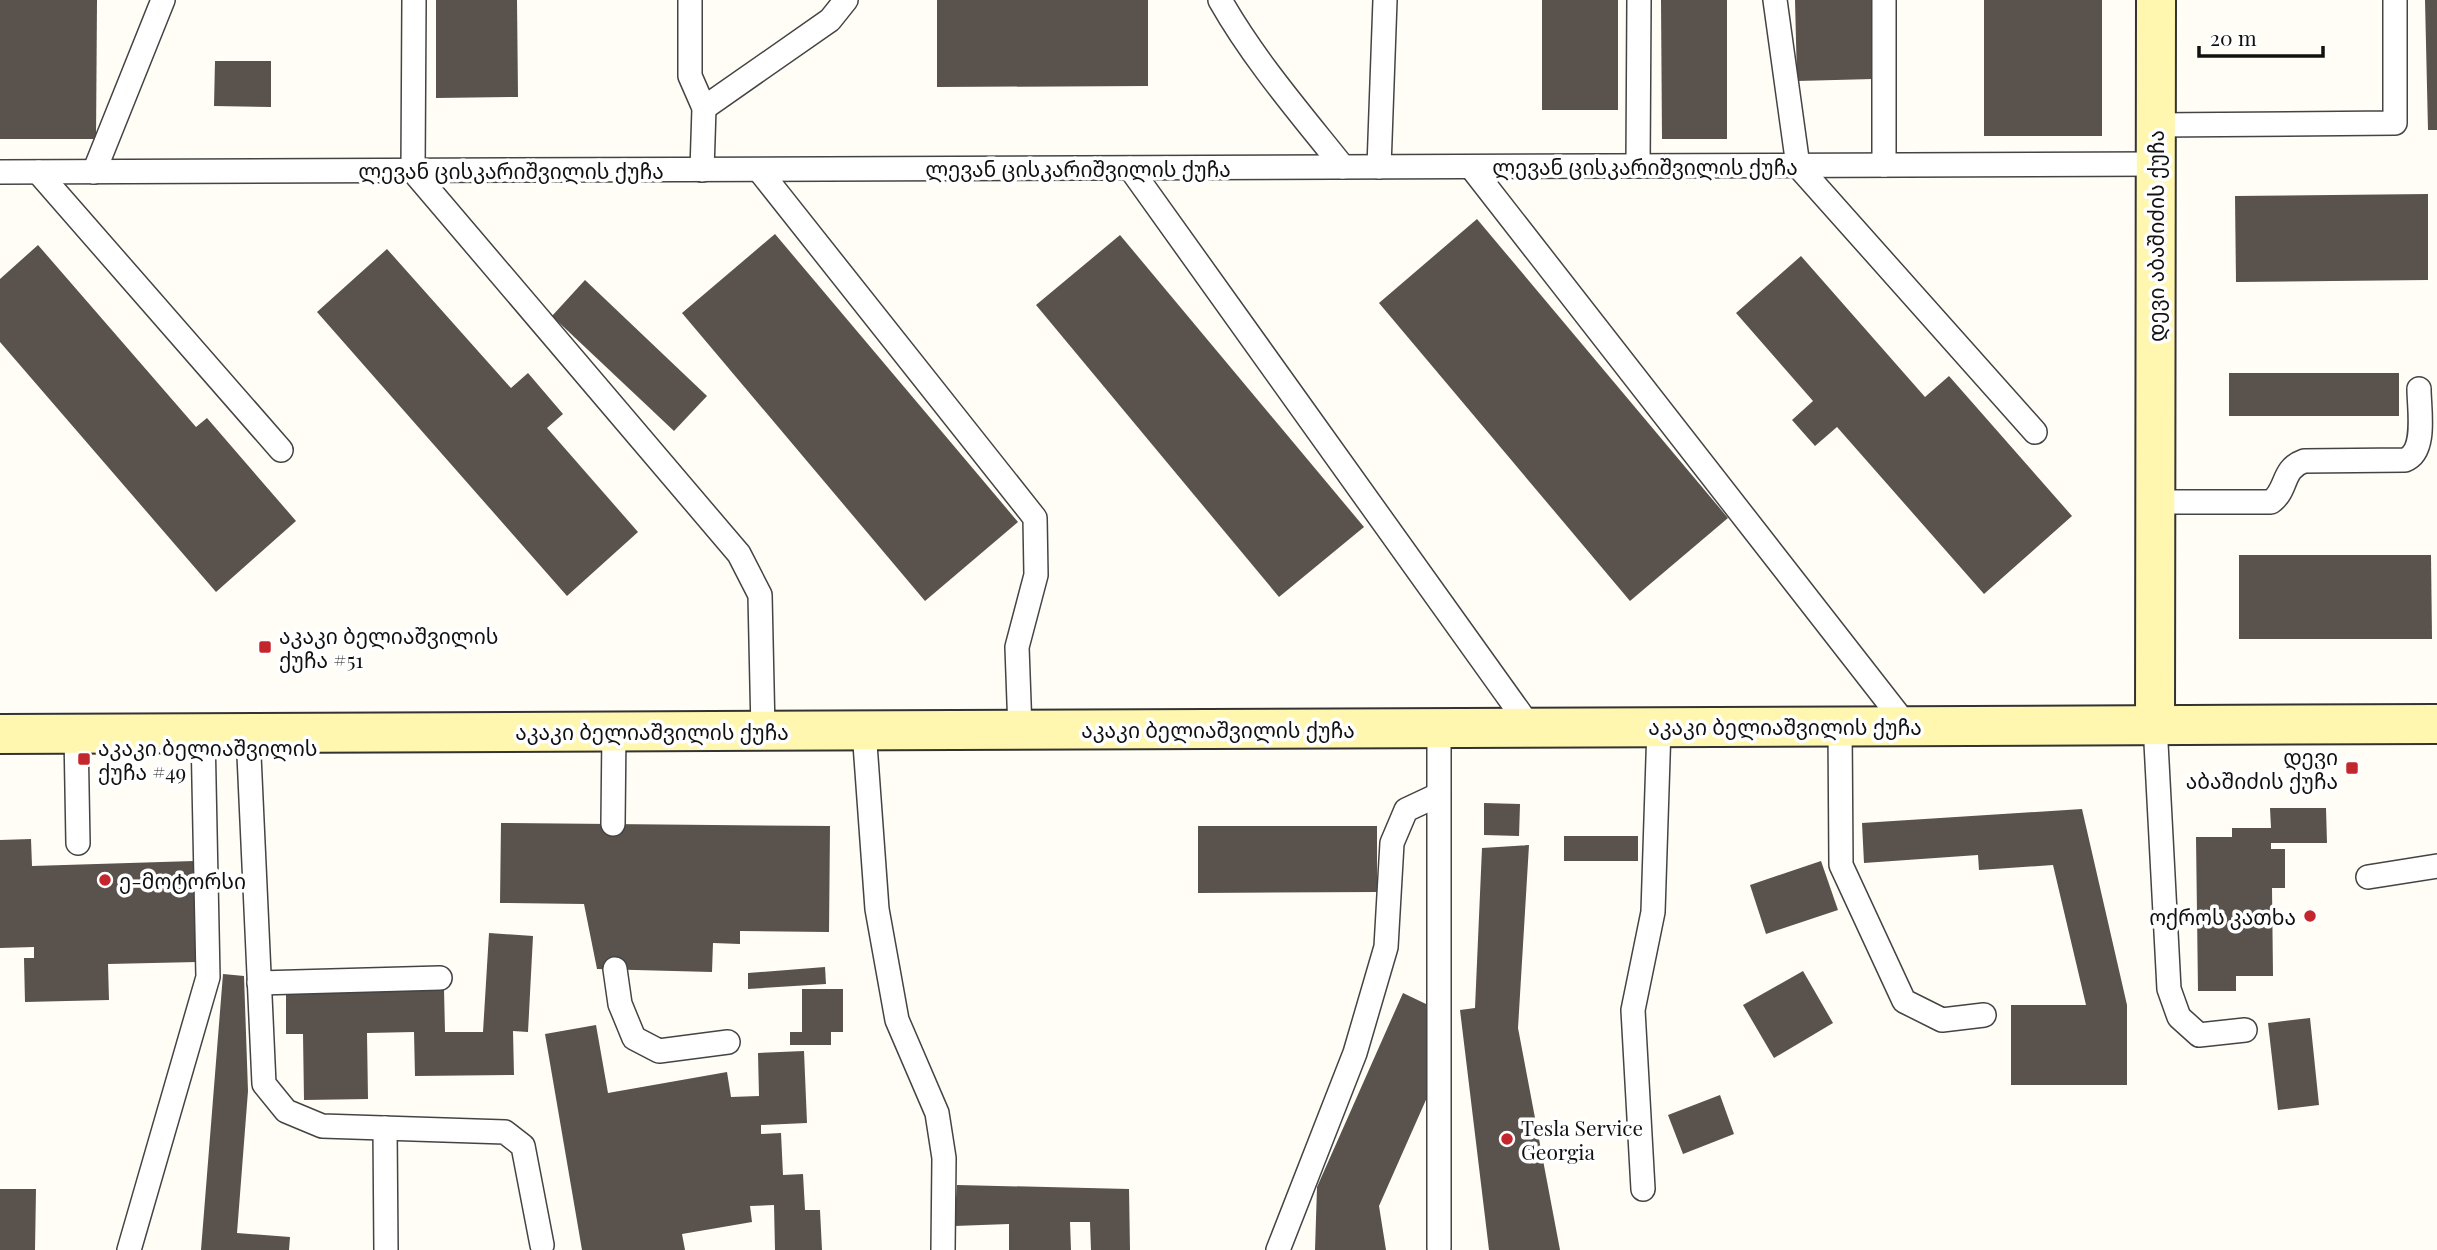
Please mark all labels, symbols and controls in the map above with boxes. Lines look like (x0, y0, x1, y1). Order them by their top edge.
scale bar (2199, 14, 2323, 58)
text: 20 m (2210, 23, 2257, 51)
street label: დევი აბაშიძის ქუჩა (2141, 130, 2170, 342)
street label: ლევან ცისკარიშვილის ქუჩა (1492, 152, 1798, 181)
street label: ლევან ცისკარიშვილის ქუჩა (925, 154, 1231, 183)
street label: ლევან ცისკარიშვილის ქუჩა (358, 156, 664, 185)
place label: აკაკი ბელიაშვილის ქუჩა #51 (279, 621, 498, 673)
marker: აკაკი ბელიაშვილის ქუჩა #51 (257, 639, 273, 655)
street label: აკაკი ბელიაშვილის ქუჩა (1648, 712, 1922, 741)
street label: აკაკი ბელიაშვილის ქუჩა (1081, 715, 1355, 744)
street label: აკაკი ბელიაშვილის ქუჩა (515, 717, 789, 746)
place label: აკაკი ბელიაშვილის ქუჩა #49 (98, 733, 317, 785)
place label: დევი აბაშიძის ქუჩა (2186, 742, 2338, 794)
marker: აკაკი ბელიაშვილის ქუჩა #49 (76, 751, 92, 767)
marker: დევი აბაშიძის ქუჩა (2344, 760, 2360, 776)
place label: ე-მოტორსი (119, 866, 246, 894)
marker: ე-მოტორსი (97, 872, 113, 888)
place label: ოქროს კათხა (2149, 902, 2296, 930)
marker: ოქროს კათხა (2302, 908, 2318, 924)
place label: Tesla Service Georgia (1521, 1113, 1643, 1165)
marker: Tesla Service Georgia (1499, 1131, 1515, 1147)

